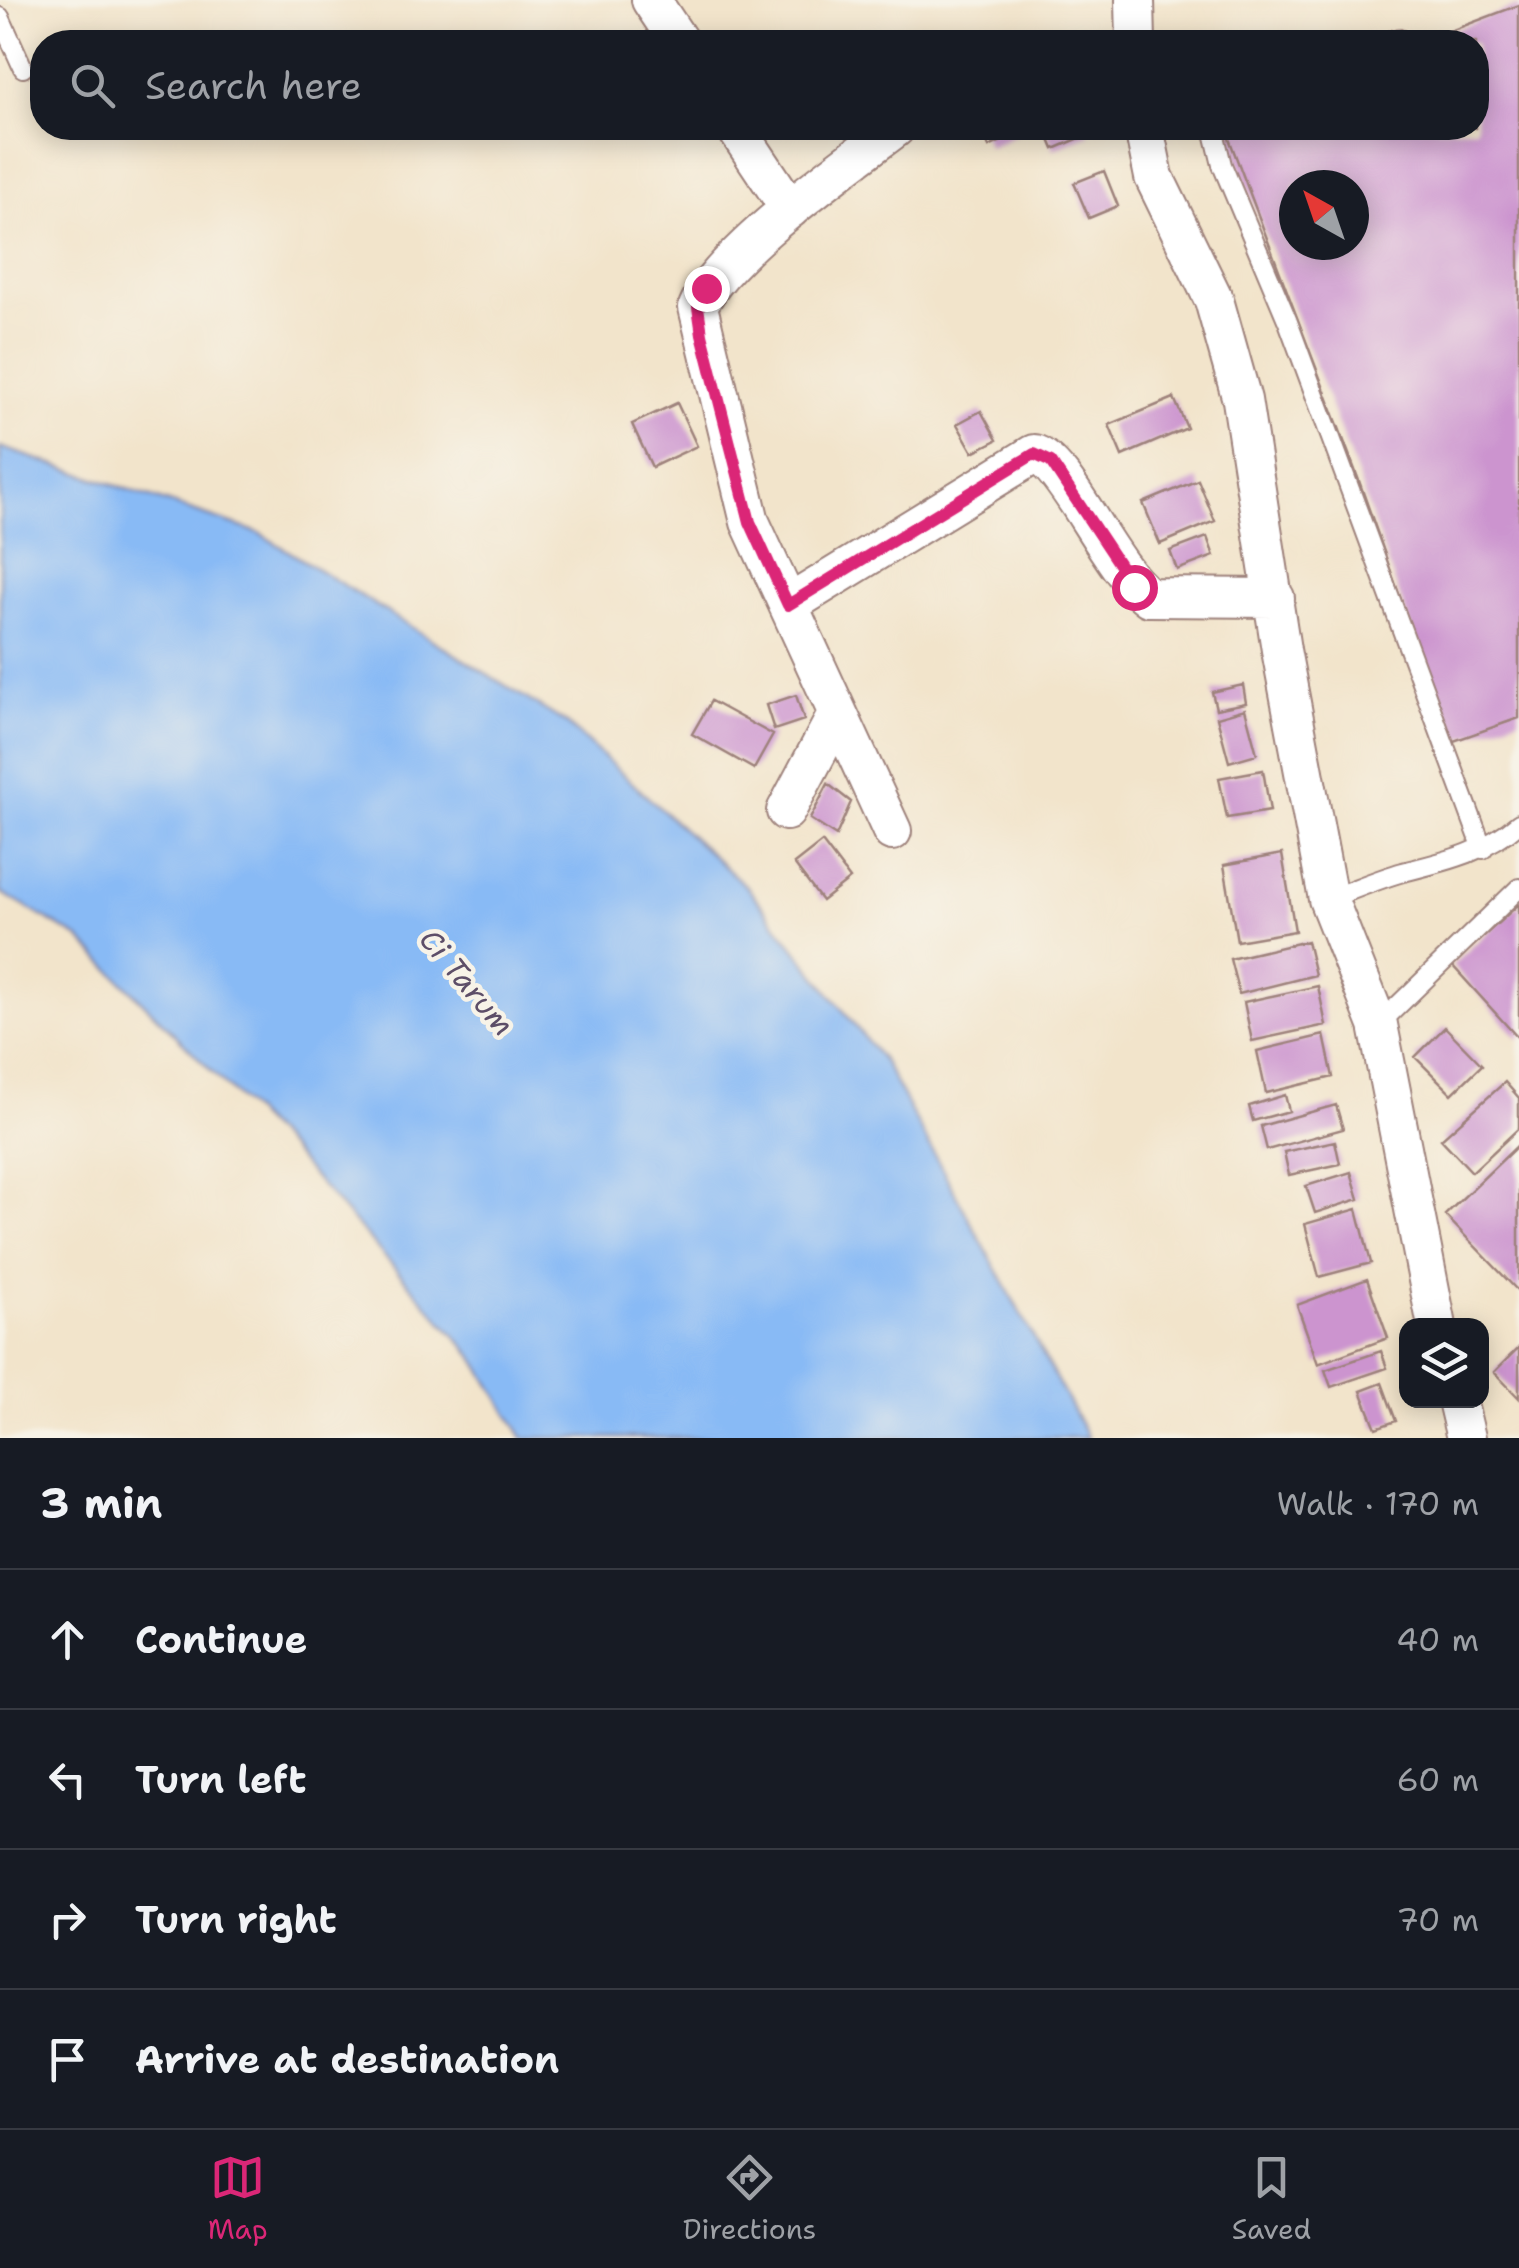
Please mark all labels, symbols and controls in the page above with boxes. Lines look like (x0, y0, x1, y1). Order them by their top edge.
search box (30, 30, 1489, 140)
icon: search (65, 58, 120, 113)
text: Search here (145, 60, 362, 111)
north arrow (1279, 170, 1369, 260)
route end (684, 266, 730, 312)
route start (1112, 565, 1158, 611)
water label: Ci Tarum (410, 920, 524, 1044)
map controls (1399, 1318, 1489, 1408)
button: layers (1399, 1318, 1489, 1408)
text: 3 min (40, 1475, 162, 1531)
text: Walk · 170 m (1277, 1482, 1479, 1525)
icon: ahead (40, 1612, 95, 1667)
text: Continue (135, 1614, 307, 1665)
text: 40 m (1396, 1618, 1479, 1661)
icon: left (40, 1752, 95, 1807)
text: Turn left (135, 1754, 307, 1805)
text: 60 m (1397, 1758, 1479, 1801)
icon: right (40, 1892, 95, 1947)
text: Turn right (135, 1894, 337, 1945)
text: 70 m (1396, 1898, 1479, 1941)
icon: arrive (40, 2032, 95, 2087)
text: Arrive at destination (135, 2034, 559, 2085)
tab: Map (208, 2150, 268, 2248)
tab: Directions (683, 2150, 816, 2248)
tab: Saved (1232, 2150, 1311, 2248)

